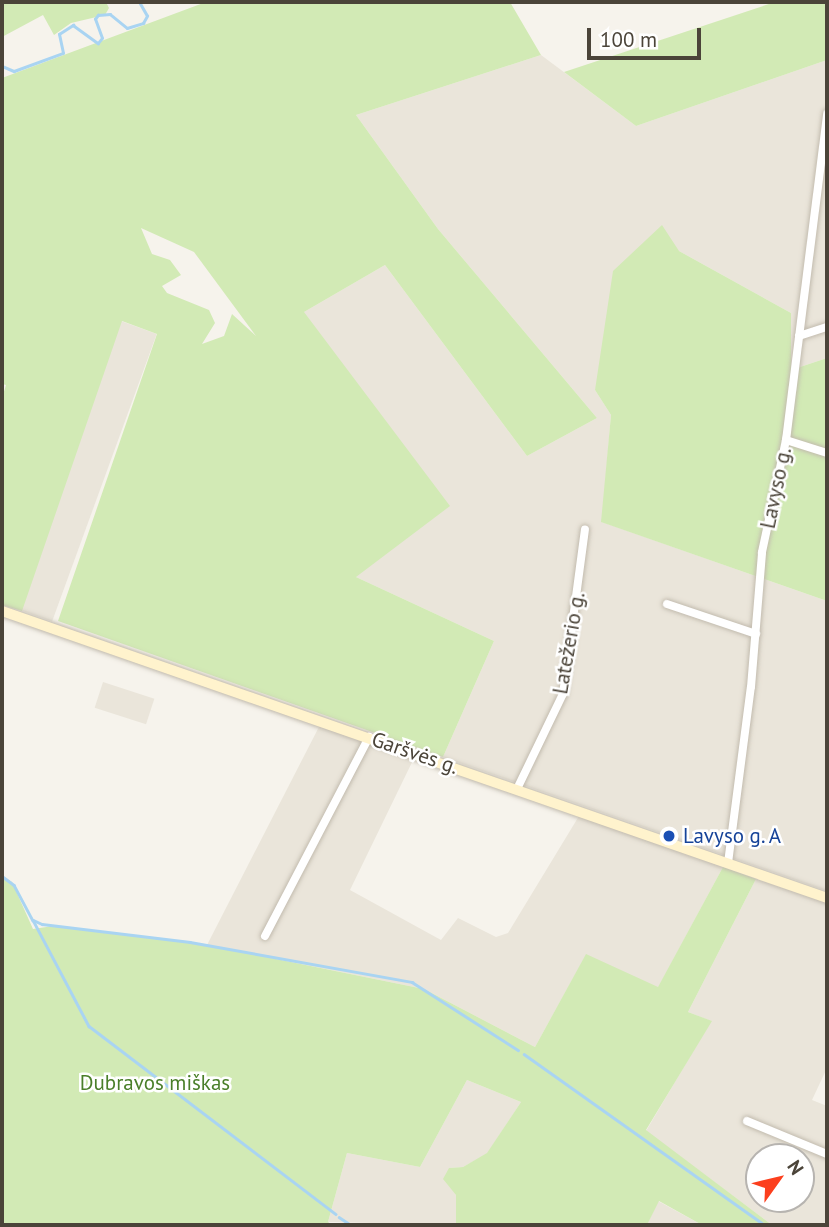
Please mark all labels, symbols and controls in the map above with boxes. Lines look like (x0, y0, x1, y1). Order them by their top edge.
scale bar (591, 14, 705, 58)
text: 100 m (600, 26, 657, 53)
street label: Lavyso g. (755, 445, 797, 531)
street label: Latežerio g. (548, 590, 590, 696)
street label: Garšvės g. (368, 726, 462, 780)
place label: Lavyso g. A (683, 823, 783, 849)
marker: Lavyso g. A (661, 828, 677, 844)
park label: Dubravos miškas (80, 1070, 230, 1096)
north arrow (745, 1143, 815, 1213)
text: N (782, 1155, 809, 1179)

